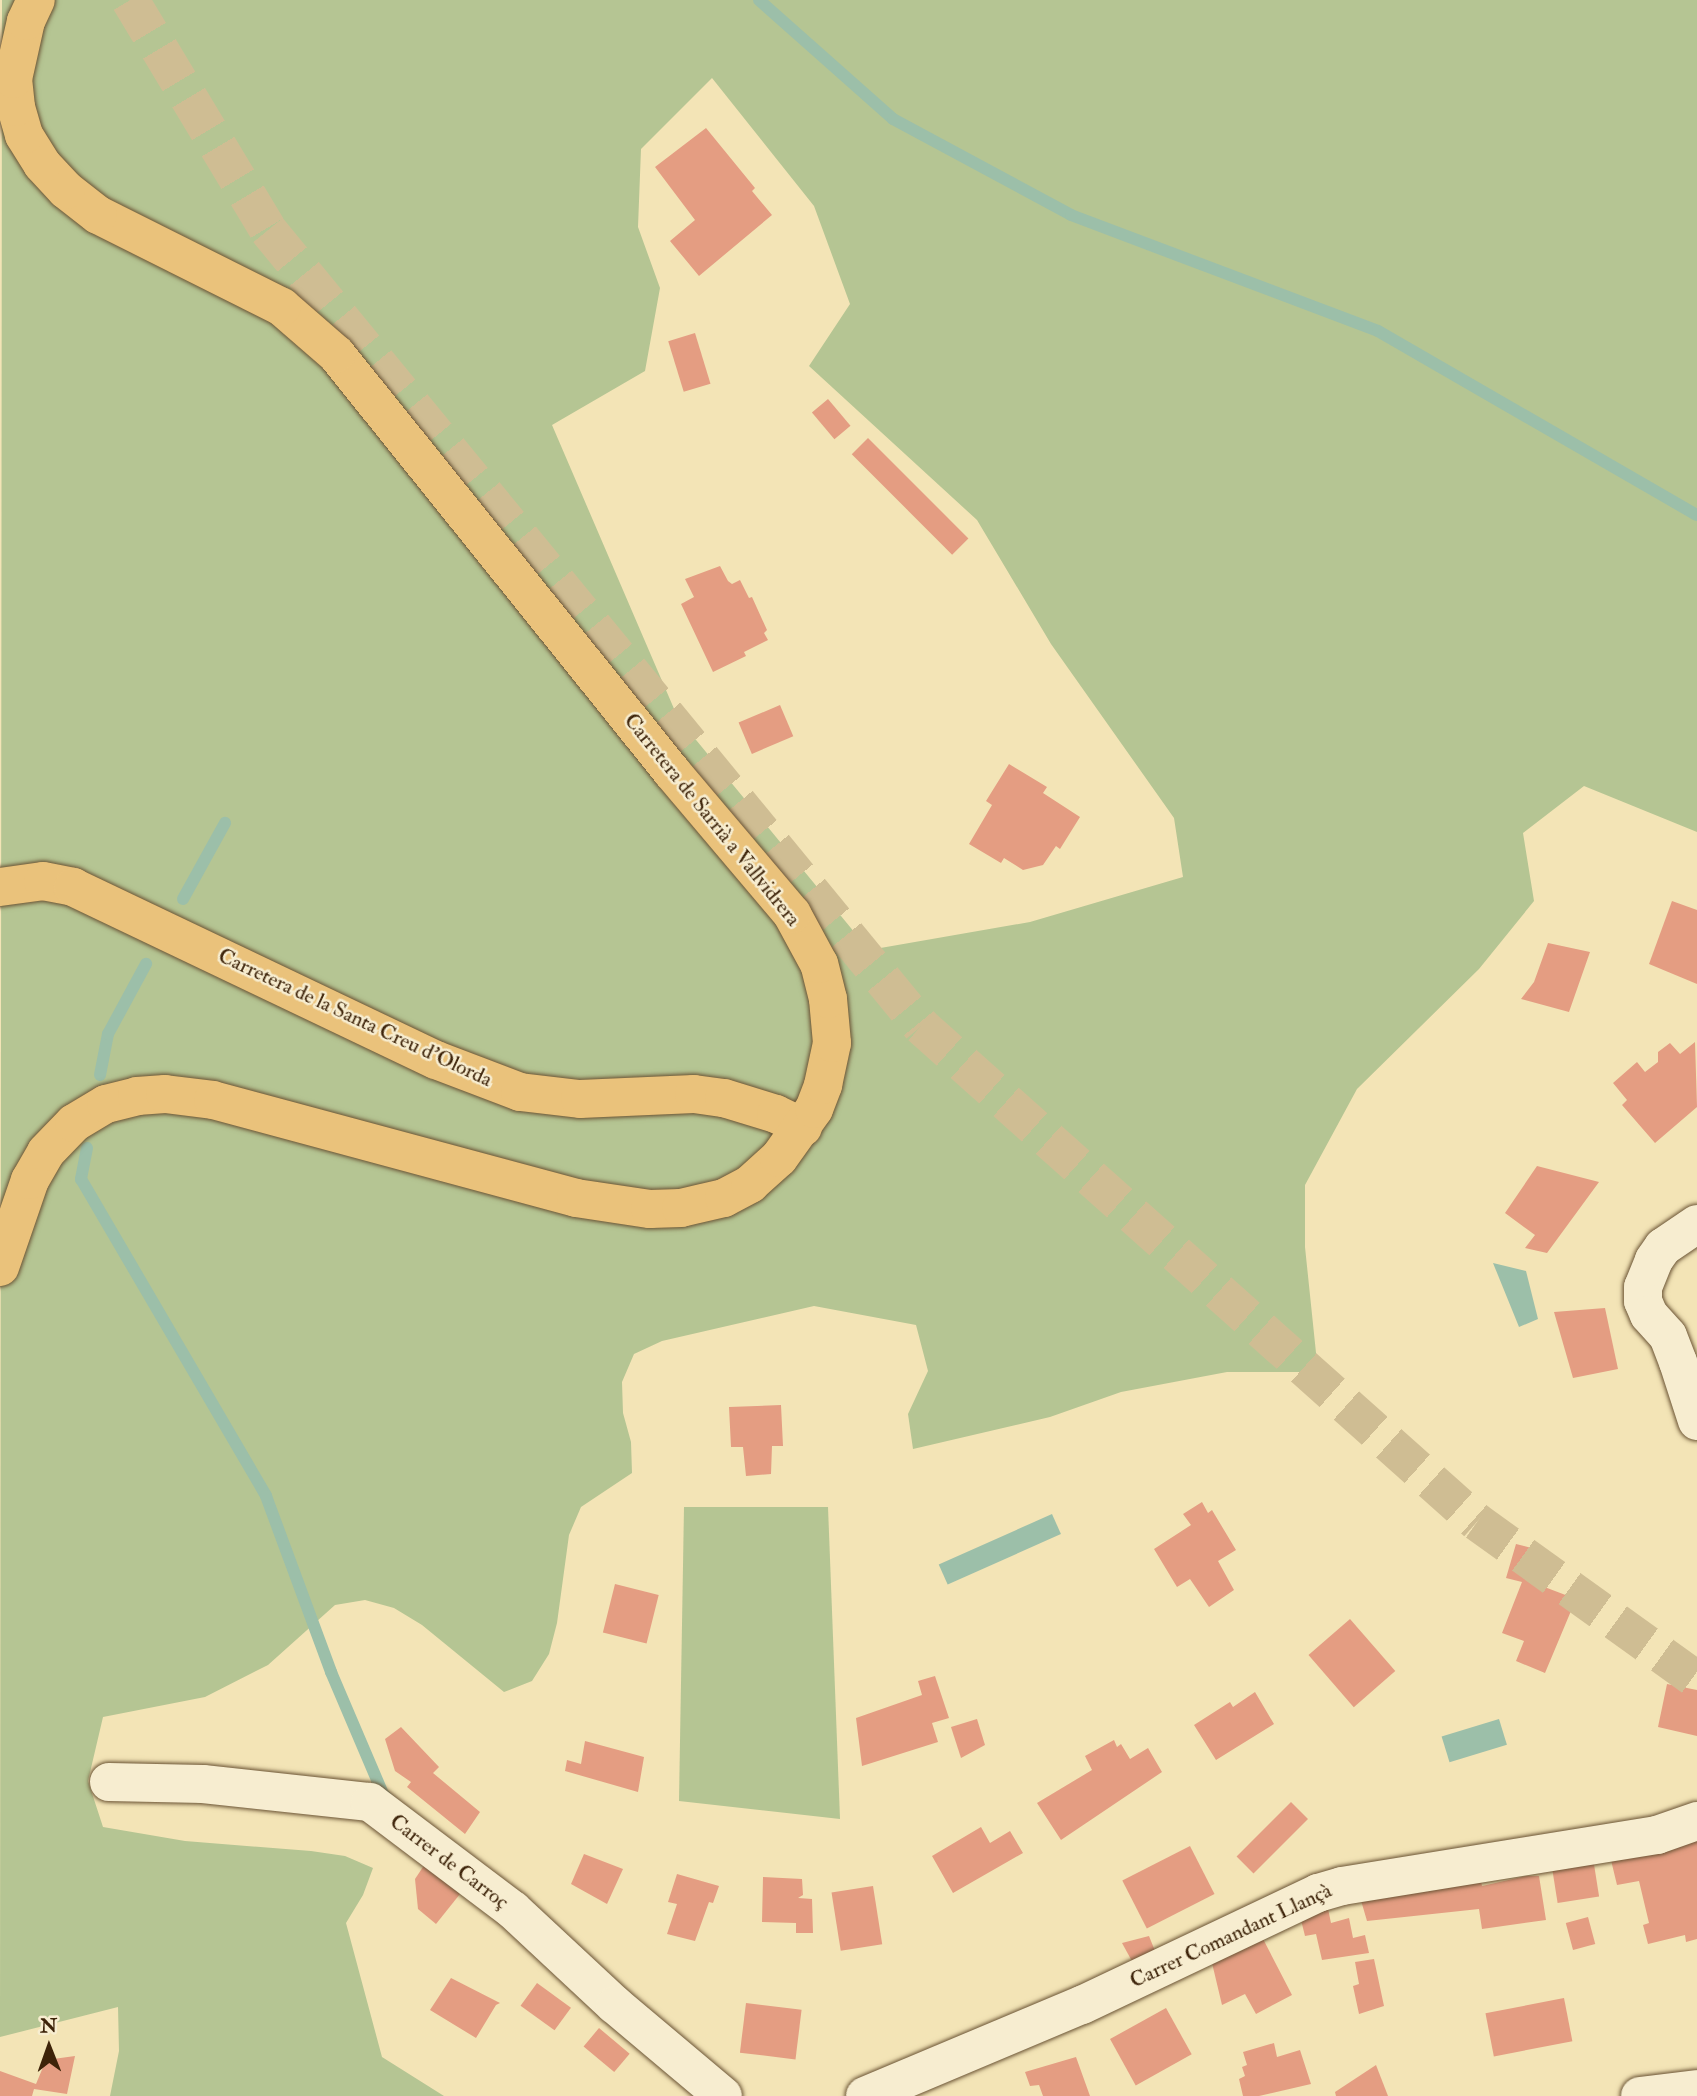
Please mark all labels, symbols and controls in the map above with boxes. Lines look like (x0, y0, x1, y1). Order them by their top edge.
street label: Carretera de Sarrià a Vallvidrera (618, 709, 806, 931)
street label: Carretera de la Santa Creu d'Olorda (214, 943, 496, 1093)
street label: Carrer de Carroç (385, 1809, 513, 1915)
street label: Carrer Comandant Llançà (1126, 1878, 1336, 1994)
north arrow (14, 2012, 84, 2082)
text: N (40, 2014, 57, 2038)

